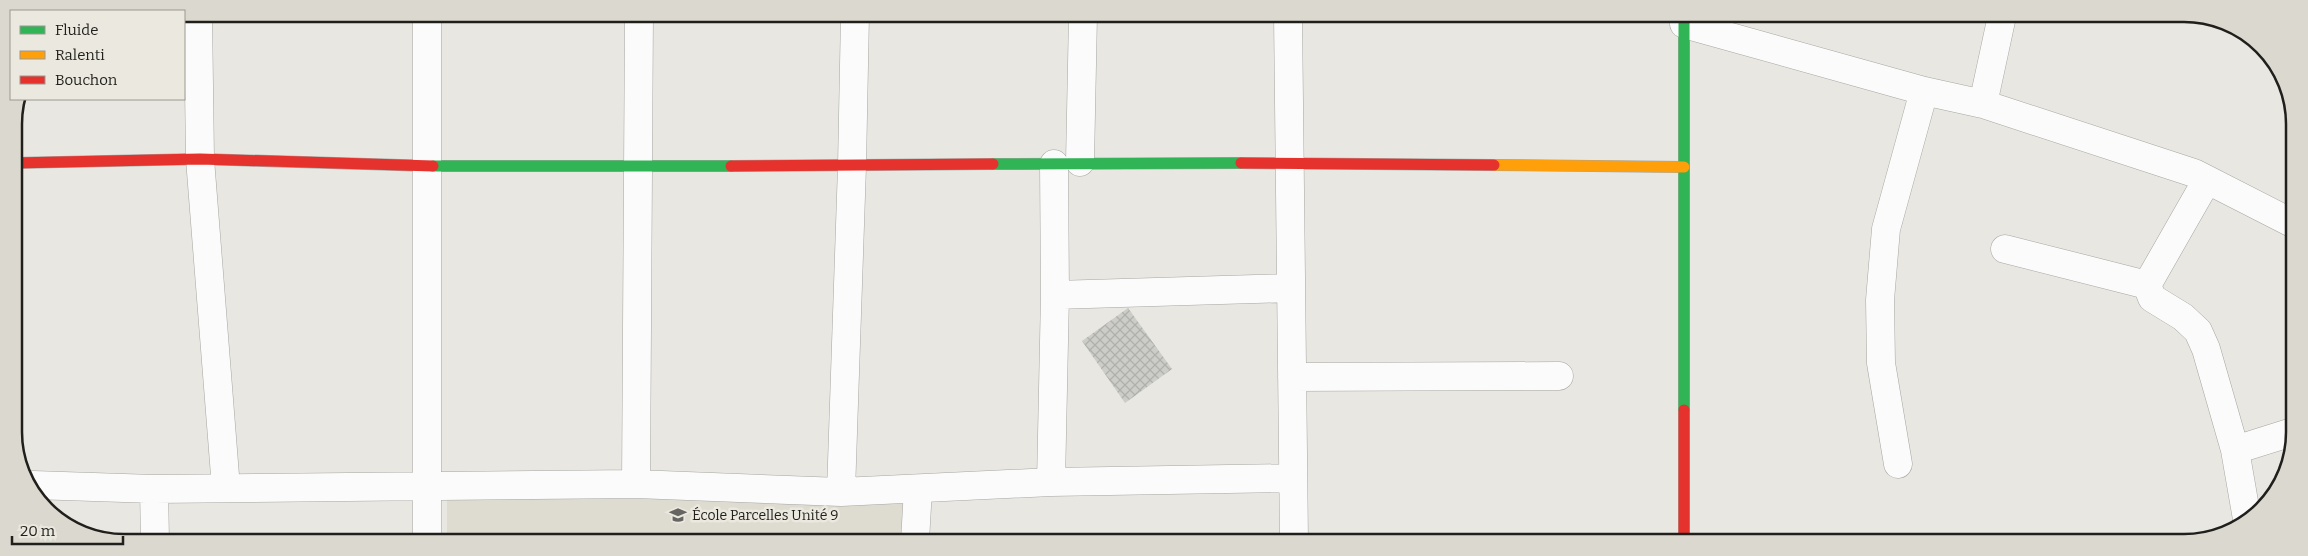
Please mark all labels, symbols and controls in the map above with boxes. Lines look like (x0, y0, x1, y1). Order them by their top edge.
legend (10, 10, 185, 100)
text: Fluide (55, 21, 98, 39)
text: Ralenti (55, 46, 105, 64)
text: Bouchon (55, 71, 118, 89)
school or university icon: École Parcelles Unité 9 (668, 505, 688, 525)
place label: École Parcelles Unité 9 (692, 506, 838, 524)
scale bar (12, 514, 124, 546)
text: 20 m (20, 522, 56, 540)

